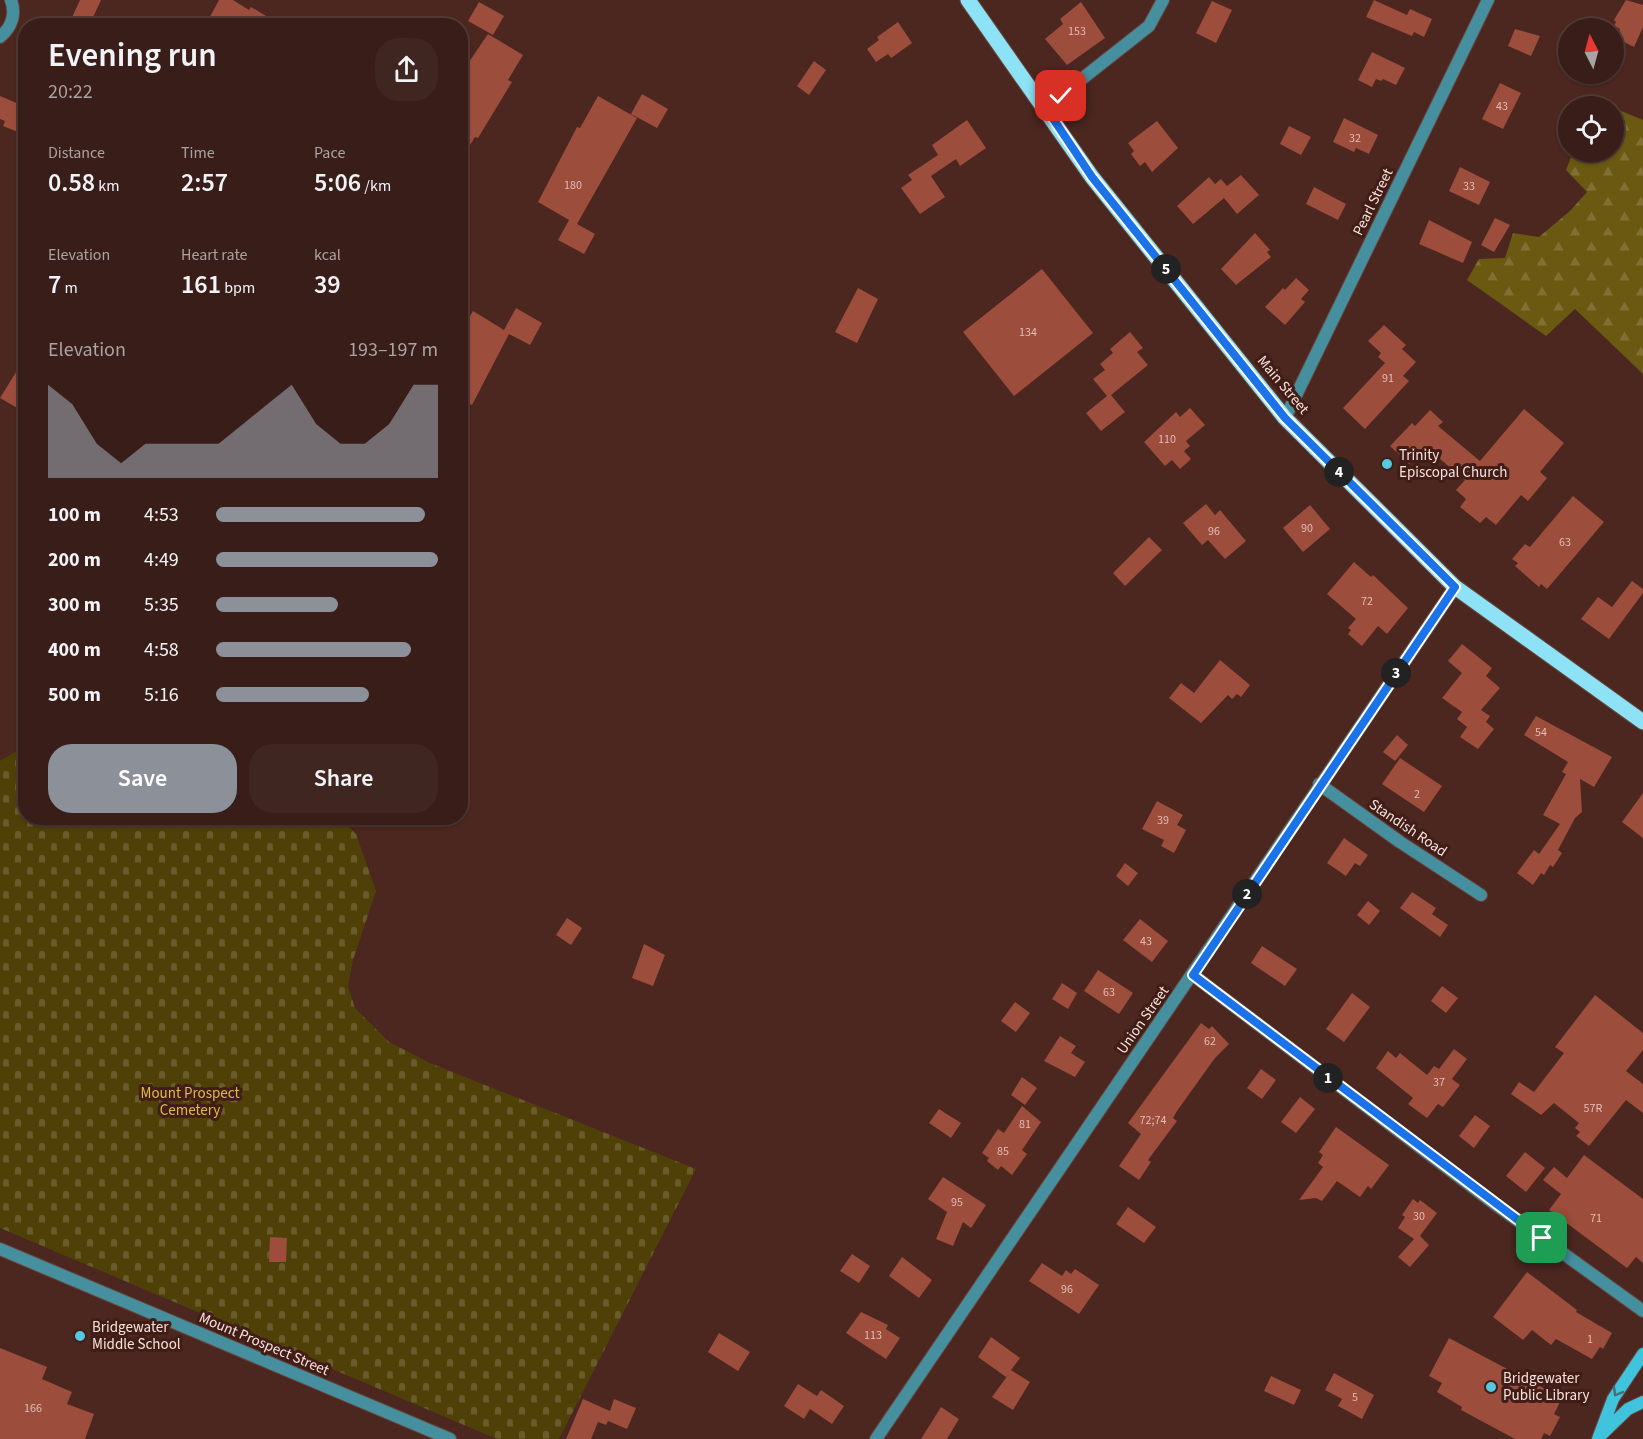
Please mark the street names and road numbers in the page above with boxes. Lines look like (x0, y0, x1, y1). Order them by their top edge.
street label: Pearl Street (1348, 165, 1398, 239)
street label: Main Street (1252, 351, 1314, 419)
street label: Standish Road (1365, 794, 1451, 862)
street label: Union Street (1112, 982, 1174, 1058)
street label: Mount Prospect Street (196, 1307, 332, 1381)

